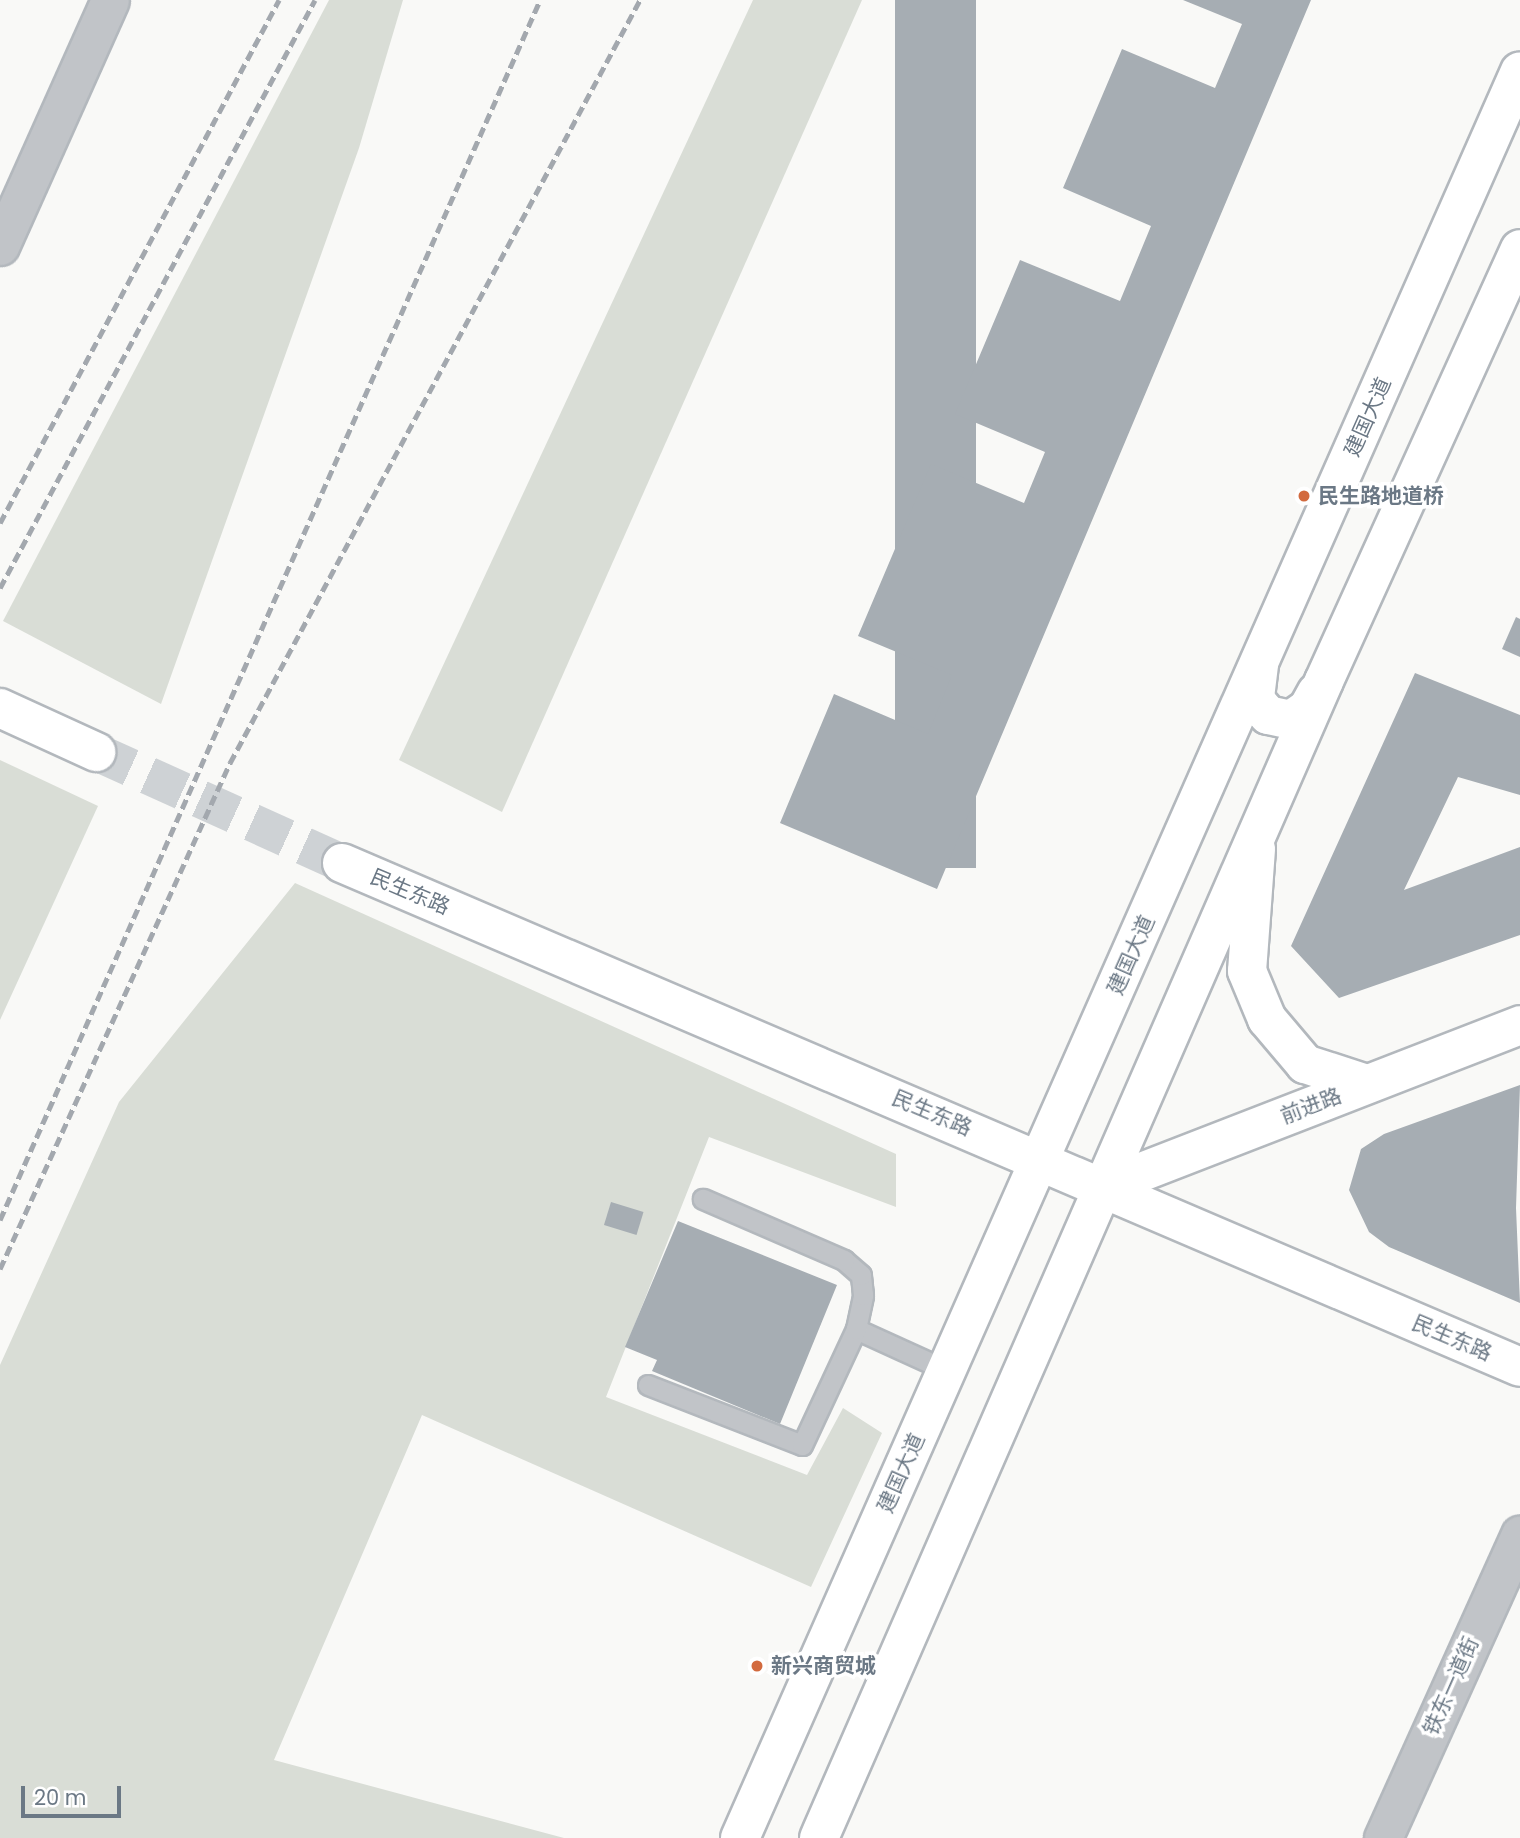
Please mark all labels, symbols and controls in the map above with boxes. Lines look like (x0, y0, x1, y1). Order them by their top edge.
street label: 建国大道 (1339, 374, 1397, 460)
place label: 民生路地道桥 (1318, 483, 1444, 509)
marker: 民生路地道桥 (1296, 488, 1312, 504)
street label: 民生东路 (366, 864, 454, 920)
street label: 建国大道 (1102, 912, 1160, 998)
street label: 前进路 (1277, 1083, 1345, 1129)
street label: 民生东路 (888, 1085, 976, 1141)
street label: 民生东路 (1408, 1310, 1496, 1366)
street label: 建国大道 (872, 1430, 930, 1516)
street label: 铁东一道街 (1418, 1633, 1484, 1739)
place label: 新兴商贸城 (771, 1653, 876, 1679)
marker: 新兴商贸城 (749, 1658, 765, 1674)
scale bar (24, 1772, 124, 1816)
text: 20 m (34, 1783, 87, 1812)

